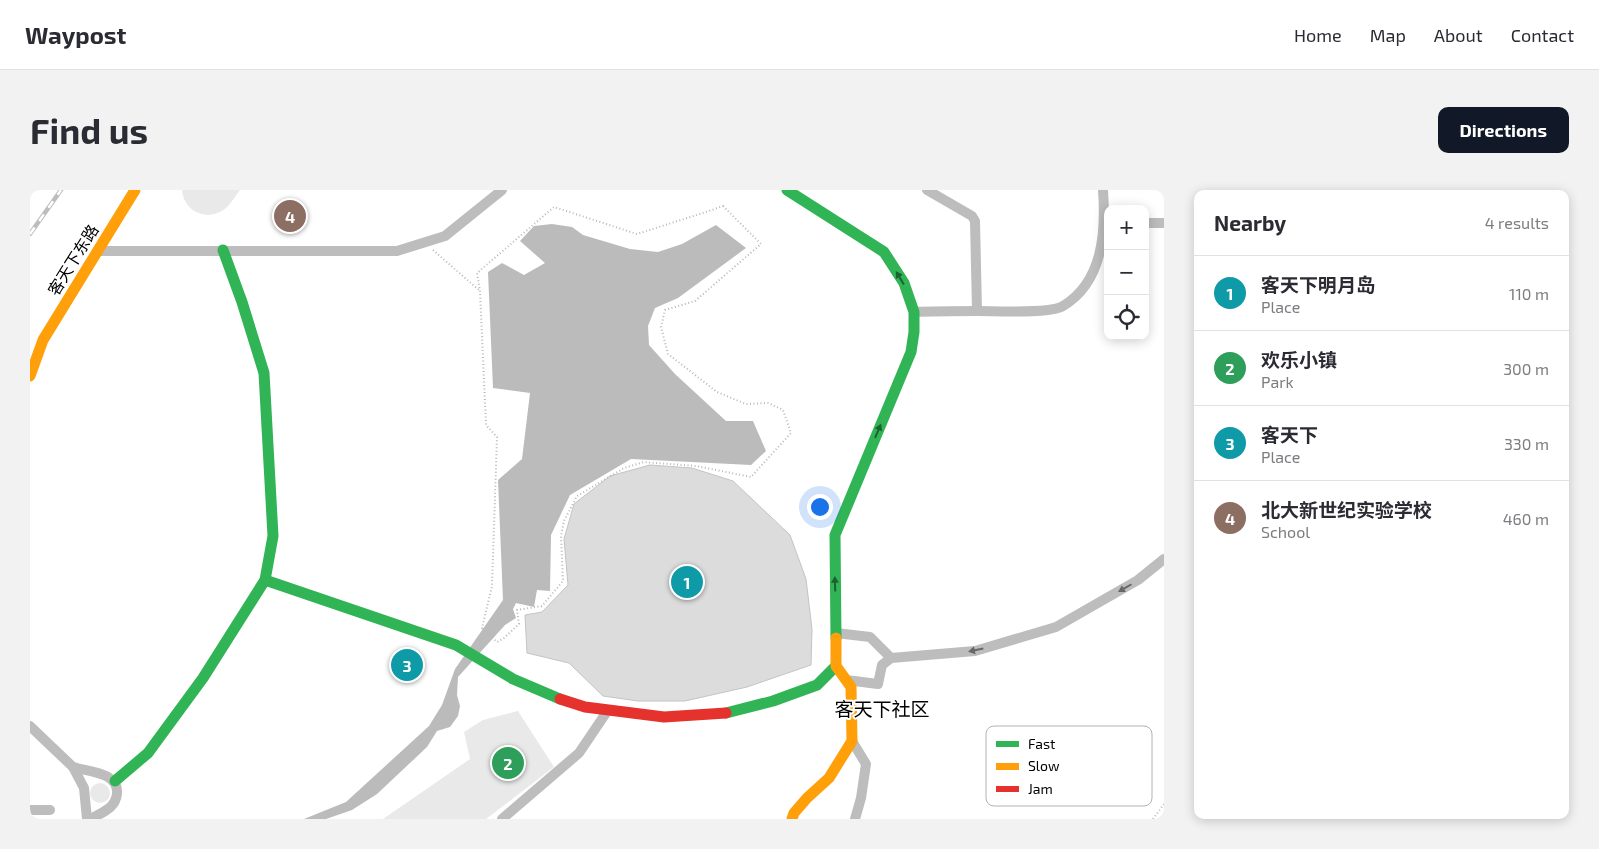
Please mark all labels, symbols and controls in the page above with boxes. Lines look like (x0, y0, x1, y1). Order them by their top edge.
text: Waypost (25, 20, 126, 49)
text: Home (1294, 24, 1342, 46)
text: Map (1370, 24, 1406, 46)
text: About (1434, 24, 1483, 46)
text: Contact (1511, 24, 1574, 46)
button: Directions (1438, 107, 1569, 153)
text: Find us (30, 109, 148, 151)
pin: 4 (274, 197, 306, 235)
map controls (1104, 205, 1149, 340)
button: + (1104, 205, 1149, 250)
text: Nearby (1214, 210, 1286, 235)
text: 4 results (1485, 213, 1549, 232)
street label: 客天下东路 (43, 221, 102, 299)
button: − (1104, 250, 1149, 295)
one-way arrow (896, 271, 905, 284)
text: 客天下明月岛 (1261, 273, 1375, 296)
text: 1 (1227, 284, 1233, 303)
text: 110 m (1509, 284, 1549, 303)
button: locate (1104, 295, 1149, 340)
text: Place (1261, 297, 1300, 316)
text: 欢乐小镇 (1261, 348, 1337, 371)
text: 2 (1225, 359, 1235, 378)
text: 300 m (1503, 359, 1549, 378)
text: Park (1261, 372, 1294, 391)
text: 客天下 (1261, 423, 1318, 446)
one-way arrow (875, 424, 883, 438)
text: 3 (1225, 434, 1235, 453)
text: 330 m (1504, 434, 1549, 453)
text: Place (1261, 447, 1300, 466)
your location (807, 494, 833, 520)
text: 北大新世纪实验学校 (1261, 498, 1432, 521)
text: 4 (1225, 509, 1235, 528)
text: 460 m (1503, 509, 1549, 528)
text: School (1261, 522, 1310, 541)
pin: 1 (671, 563, 703, 601)
one-way arrow (830, 576, 838, 592)
one-way arrow (1118, 583, 1131, 592)
pin: 3 (391, 646, 423, 684)
one-way arrow (968, 647, 984, 655)
district label: 客天下社区 (834, 697, 930, 720)
legend (986, 726, 1152, 806)
text: Fast (1028, 735, 1055, 752)
pin: 2 (492, 744, 524, 782)
text: Slow (1028, 757, 1060, 774)
text: Jam (1028, 780, 1053, 797)

